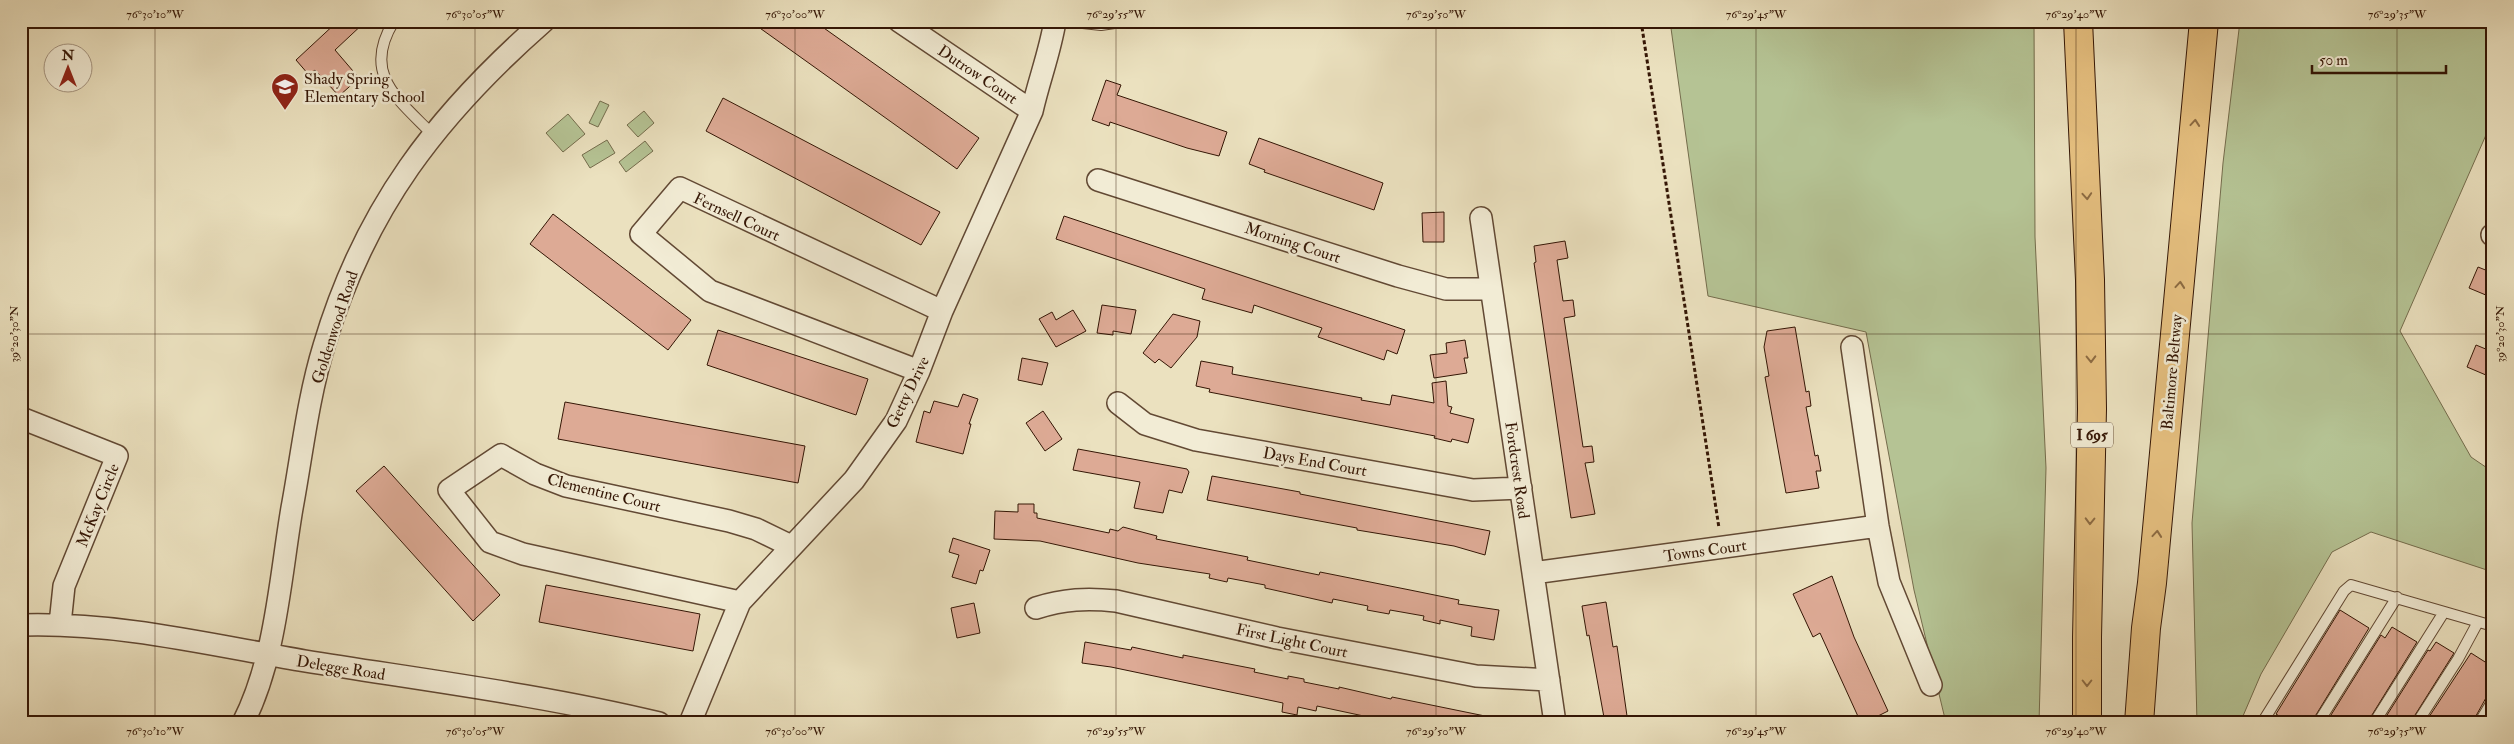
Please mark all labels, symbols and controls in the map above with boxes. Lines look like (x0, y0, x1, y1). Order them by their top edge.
text: 76°30'10"W (126, 7, 185, 22)
text: 76°30'05"W (446, 7, 505, 22)
text: 76°30'00"W (765, 7, 825, 22)
text: 76°29'55"W (1086, 7, 1146, 22)
text: 76°29'50"W (1406, 7, 1467, 22)
text: 76°29'45"W (1726, 7, 1787, 22)
text: 76°29'40"W (2045, 7, 2107, 22)
text: 76°29'35"W (2368, 7, 2427, 22)
street label: Dutrow Court (934, 41, 1021, 109)
north arrow (42, 42, 92, 92)
scale bar (2312, 42, 2445, 74)
text: N (61, 47, 75, 64)
text: 50 m (2319, 51, 2348, 70)
place label: Shady Spring Elementary School (304, 69, 425, 107)
school or university icon: Shady Spring Elementary School (270, 72, 300, 111)
one-way arrow (2189, 119, 2200, 127)
street label: Fernsell Court (690, 188, 783, 246)
one-way arrow (2081, 192, 2092, 200)
street label: Morning Court (1242, 218, 1343, 268)
street label: Goldenwood Road (307, 268, 363, 386)
one-way arrow (2174, 281, 2185, 289)
text: 39°20'30"N (7, 305, 22, 363)
text: 39°20'30"N (2493, 305, 2508, 363)
street label: Baltimore Beltway (2157, 312, 2187, 431)
street label: Getty Drive (882, 353, 934, 432)
one-way arrow (2086, 355, 2097, 363)
street label: Fordcrest Road (1500, 420, 1534, 520)
road number: I 695 (2071, 422, 2113, 448)
street label: Days End Court (1261, 443, 1368, 481)
street label: McKay Circle (72, 460, 124, 550)
street label: Clementine Court (545, 469, 663, 517)
one-way arrow (2085, 518, 2095, 525)
one-way arrow (2151, 530, 2162, 538)
street label: Towns Court (1663, 535, 1748, 567)
street label: First Light Court (1234, 619, 1349, 663)
street label: Delegge Road (295, 651, 387, 685)
one-way arrow (2082, 680, 2092, 688)
text: 76°30'10"W (126, 724, 185, 739)
text: 76°30'05"W (446, 724, 505, 739)
text: 76°30'00"W (765, 724, 825, 739)
text: 76°29'55"W (1086, 724, 1146, 739)
text: 76°29'50"W (1406, 724, 1467, 739)
text: 76°29'45"W (1726, 724, 1787, 739)
text: 76°29'40"W (2045, 724, 2107, 739)
text: 76°29'35"W (2368, 724, 2427, 739)

